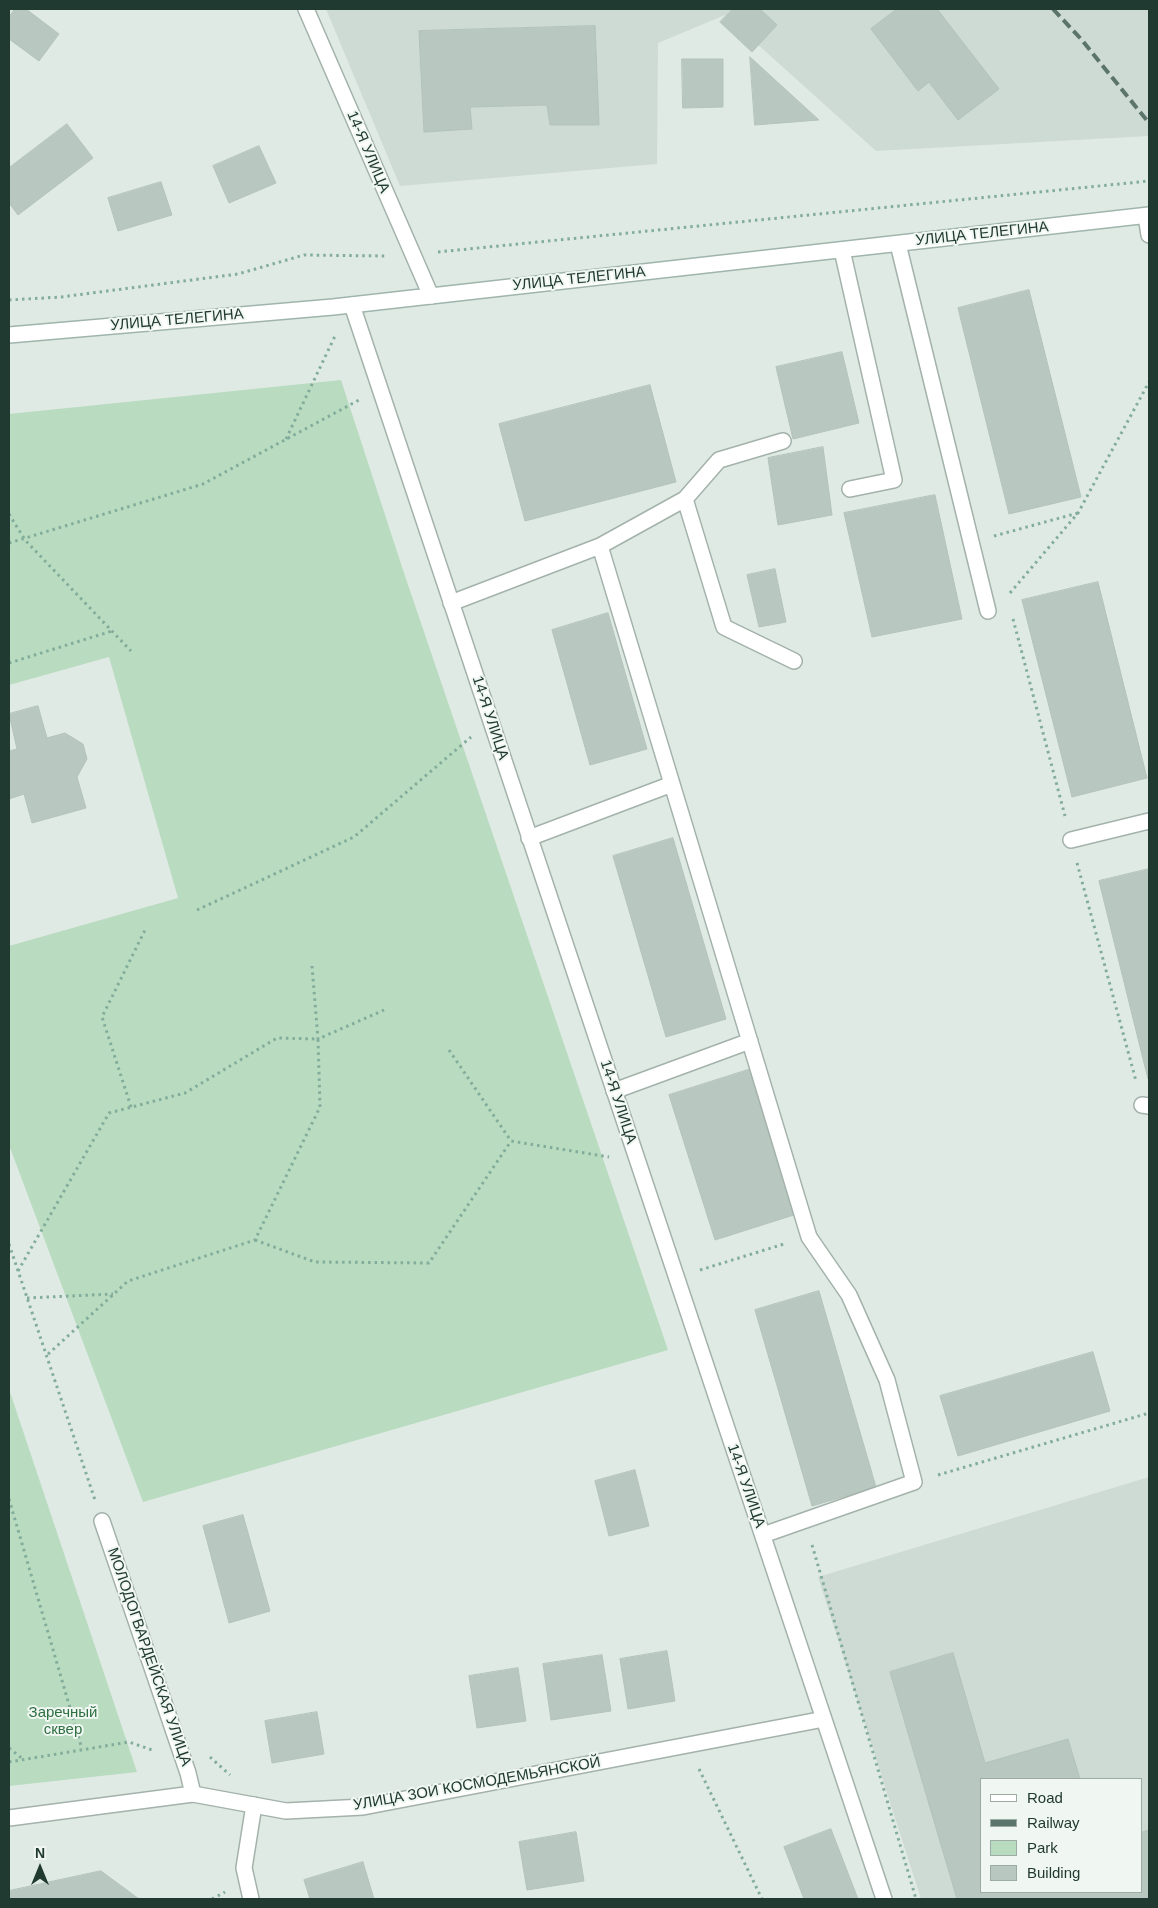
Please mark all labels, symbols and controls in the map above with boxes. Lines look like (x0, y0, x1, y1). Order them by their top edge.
street label: 14-Я УЛИЦА (343, 108, 393, 196)
street label: УЛИЦА ТЕЛЕГИНА (915, 218, 1049, 250)
street label: УЛИЦА ТЕЛЕГИНА (512, 263, 646, 295)
street label: УЛИЦА ТЕЛЕГИНА (110, 305, 244, 335)
street label: 14-Я УЛИЦА (468, 674, 512, 762)
street label: 14-Я УЛИЦА (596, 1058, 640, 1146)
street label: 14-Я УЛИЦА (723, 1442, 769, 1530)
street label: МОЛОДОГВАРДЕЙСКАЯ УЛИЦА (103, 1545, 195, 1769)
park label: Заречный сквер (29, 1704, 97, 1739)
street label: УЛИЦА ЗОИ КОСМОДЕМЬЯНСКОЙ (352, 1753, 602, 1815)
legend (980, 1778, 1143, 1893)
text: Road (1027, 1789, 1063, 1806)
text: Railway (1027, 1814, 1080, 1831)
text: Park (1027, 1839, 1058, 1856)
north arrow (15, 1843, 65, 1893)
text: N (35, 1845, 45, 1861)
text: Building (1027, 1864, 1080, 1881)

